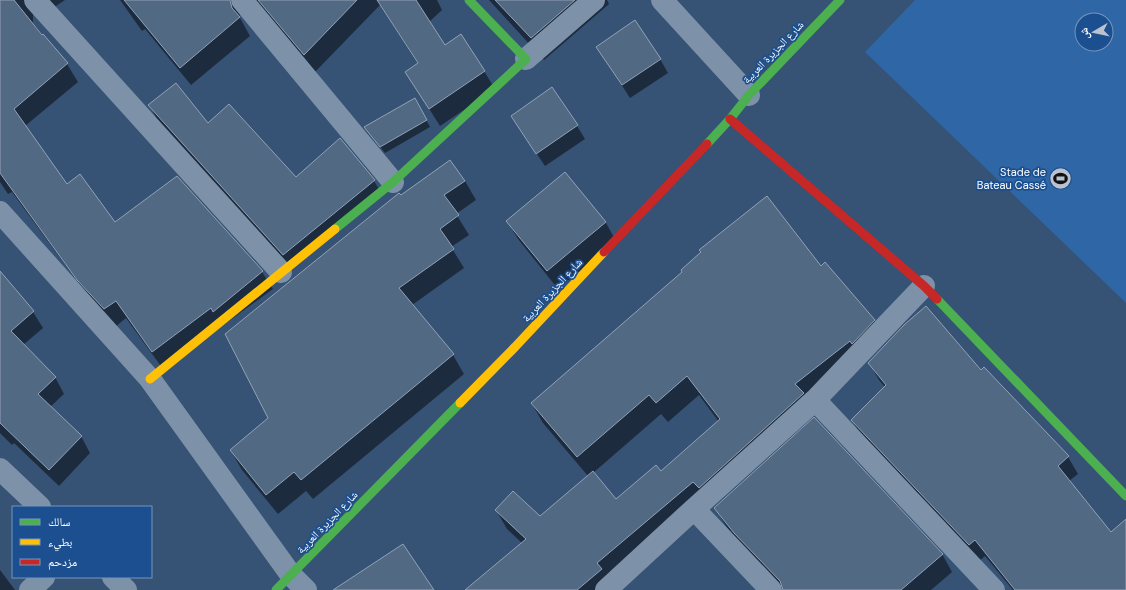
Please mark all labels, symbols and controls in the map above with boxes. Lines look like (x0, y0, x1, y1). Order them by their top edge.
north arrow (1074, 12, 1114, 52)
street label: شارع الجزيرة العربية (739, 18, 807, 86)
text: ش (1076, 26, 1093, 40)
place label: Stade de Bateau Cassé (977, 165, 1046, 192)
sports icon: Stade de Bateau Cassé (1048, 165, 1074, 191)
street label: شارع الجزيرة العربية (519, 255, 585, 325)
street label: شارع الجزيرة العربية (293, 488, 361, 556)
legend (12, 506, 152, 578)
text: سالك (48, 514, 70, 530)
text: بطيء (48, 534, 72, 552)
text: مزدحم (48, 554, 77, 570)

